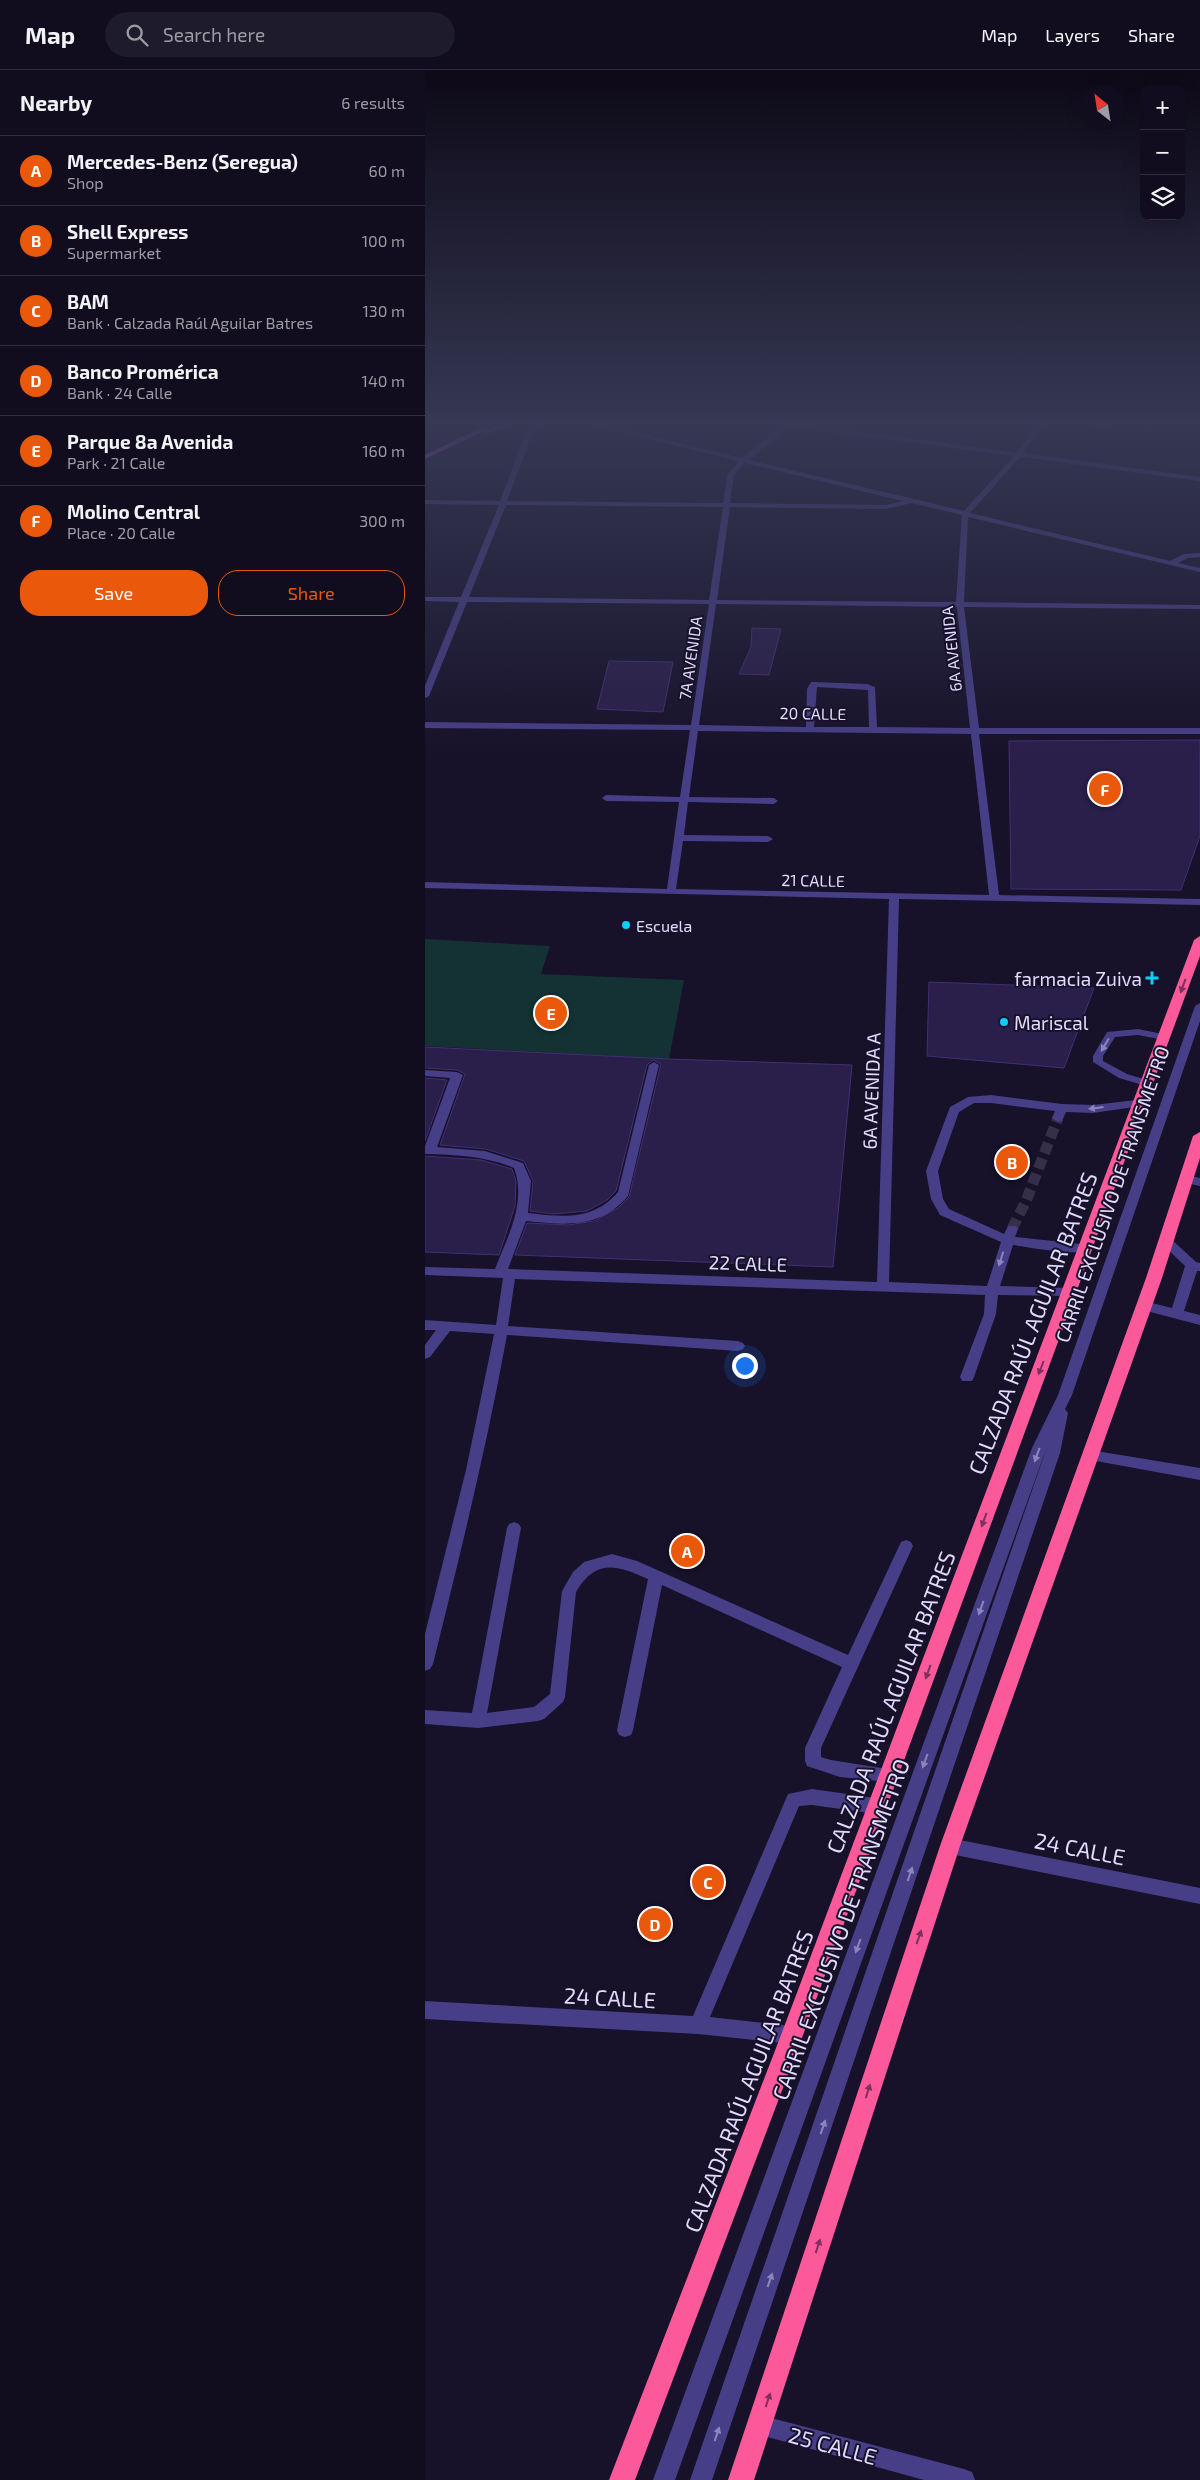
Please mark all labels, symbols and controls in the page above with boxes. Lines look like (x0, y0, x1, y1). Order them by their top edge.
search box (105, 12, 455, 57)
text: Map (25, 20, 75, 49)
icon: search (123, 21, 151, 49)
text: Search here (163, 23, 265, 46)
text: Map (981, 24, 1017, 46)
text: Layers (1045, 24, 1100, 46)
text: Share (1128, 24, 1175, 46)
north arrow (1080, 85, 1125, 130)
map controls (1140, 85, 1185, 220)
button: + (1140, 85, 1185, 130)
text: Nearby (20, 90, 92, 115)
text: 6 results (341, 93, 405, 112)
button: − (1140, 130, 1185, 175)
text: Mercedes-Benz (Seregua) (67, 150, 298, 173)
text: A (31, 161, 41, 180)
text: 60 m (369, 161, 405, 180)
text: Shop (67, 173, 104, 192)
button: layers (1140, 175, 1185, 220)
text: Shell Express (67, 220, 188, 243)
text: B (31, 231, 41, 250)
text: 100 m (362, 231, 405, 250)
text: Supermarket (67, 243, 161, 262)
text: BAM (67, 290, 109, 313)
text: C (31, 301, 41, 320)
text: 130 m (363, 301, 405, 320)
text: Bank · Calzada Raúl Aguilar Batres (67, 313, 313, 332)
text: Banco Promérica (67, 360, 219, 383)
text: D (31, 371, 41, 390)
text: 140 m (362, 371, 405, 390)
text: Bank · 24 Calle (67, 383, 172, 402)
text: Parque 8a Avenida (67, 430, 233, 453)
text: E (31, 441, 41, 460)
text: 160 m (362, 441, 405, 460)
text: Park · 21 Calle (67, 453, 165, 472)
text: Molino Central (67, 500, 200, 523)
text: F (32, 511, 40, 530)
text: 300 m (359, 511, 405, 530)
text: Place · 20 Calle (67, 523, 175, 542)
button: Save (20, 570, 208, 616)
button: Share (218, 570, 405, 616)
street label: 6A AVENIDA (937, 605, 965, 693)
street label: 7A AVENIDA (675, 615, 705, 701)
street label: 20 CALLE (779, 703, 847, 723)
pin: F (1089, 770, 1121, 808)
street label: 21 CALLE (781, 870, 845, 890)
place label: Escuela (636, 916, 692, 935)
marker: Escuela (620, 919, 632, 931)
place label: farmacia Zuiva (1014, 967, 1142, 990)
marker: farmacia Zuiva (1146, 972, 1158, 984)
one-way arrow (1179, 979, 1187, 994)
pin: E (535, 994, 567, 1032)
place label: Mariscal (1014, 1011, 1089, 1034)
marker: Mariscal (998, 1016, 1010, 1028)
street label: 6A AVENIDA A (857, 1032, 885, 1150)
one-way arrow (1100, 1038, 1109, 1051)
street label: CARRIL EXCLUSIVO DE TRANSMETRO (1050, 1043, 1174, 1345)
one-way arrow (1088, 1104, 1104, 1112)
pin: B (996, 1143, 1028, 1181)
street label: CALZADA RAÚL AGUILAR BATRES (962, 1168, 1102, 1478)
street label: 22 CALLE (708, 1250, 788, 1276)
one-way arrow (997, 1252, 1005, 1267)
your location (732, 1353, 758, 1379)
one-way arrow (1037, 1360, 1044, 1375)
one-way arrow (1033, 1448, 1041, 1463)
one-way arrow (980, 1513, 988, 1528)
pin: A (671, 1532, 703, 1570)
street label: CALZADA RAÚL AGUILAR BATRES (820, 1547, 960, 1857)
one-way arrow (977, 1601, 985, 1616)
one-way arrow (923, 1665, 931, 1679)
one-way arrow (921, 1753, 928, 1768)
street label: CARRIL EXCLUSIVO DE TRANSMETRO (766, 1755, 914, 2103)
street label: 24 CALLE (1032, 1826, 1128, 1870)
pin: C (692, 1863, 724, 1901)
one-way arrow (906, 1866, 914, 1881)
pin: D (639, 1905, 671, 1943)
street label: CALZADA RAÚL AGUILAR BATRES (678, 1926, 818, 2236)
one-way arrow (915, 1929, 923, 1944)
one-way arrow (854, 1939, 862, 1954)
street label: 24 CALLE (563, 1982, 657, 2012)
one-way arrow (865, 2084, 872, 2099)
one-way arrow (820, 2119, 827, 2134)
one-way arrow (814, 2238, 822, 2253)
one-way arrow (767, 2273, 774, 2288)
one-way arrow (764, 2393, 772, 2408)
street label: 25 CALLE (786, 2421, 880, 2469)
one-way arrow (713, 2426, 721, 2441)

